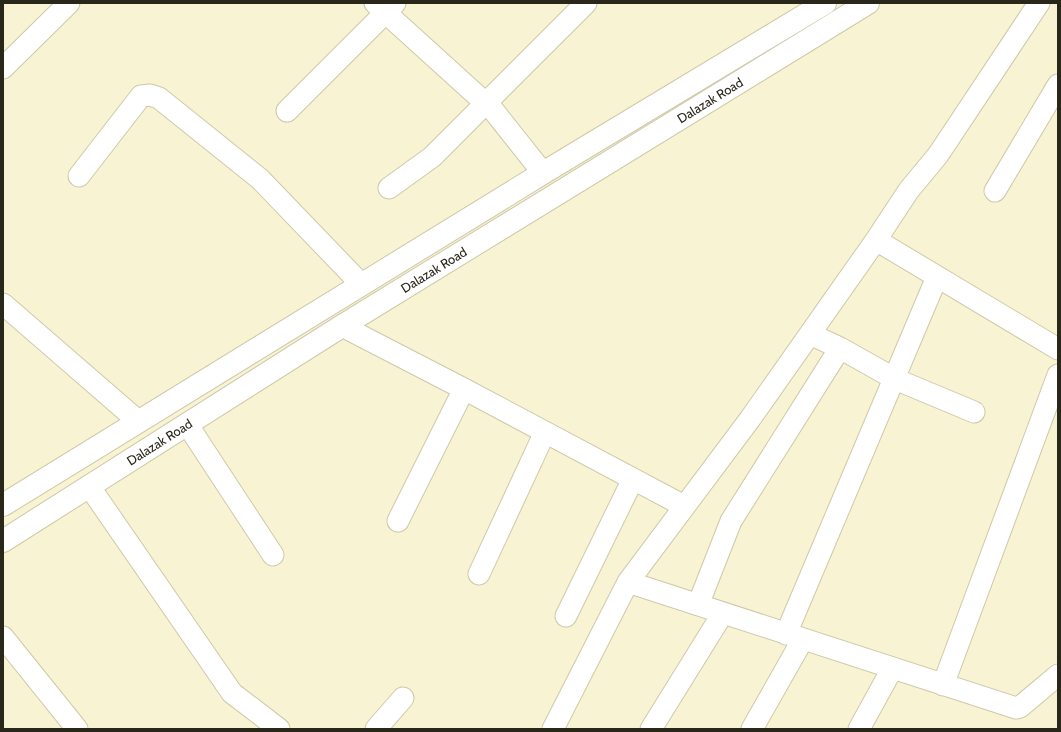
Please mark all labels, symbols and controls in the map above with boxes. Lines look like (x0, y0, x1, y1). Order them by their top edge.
street label: Dalazak Road (674, 74, 746, 126)
street label: Dalazak Road (398, 243, 470, 296)
street label: Dalazak Road (124, 415, 195, 469)

